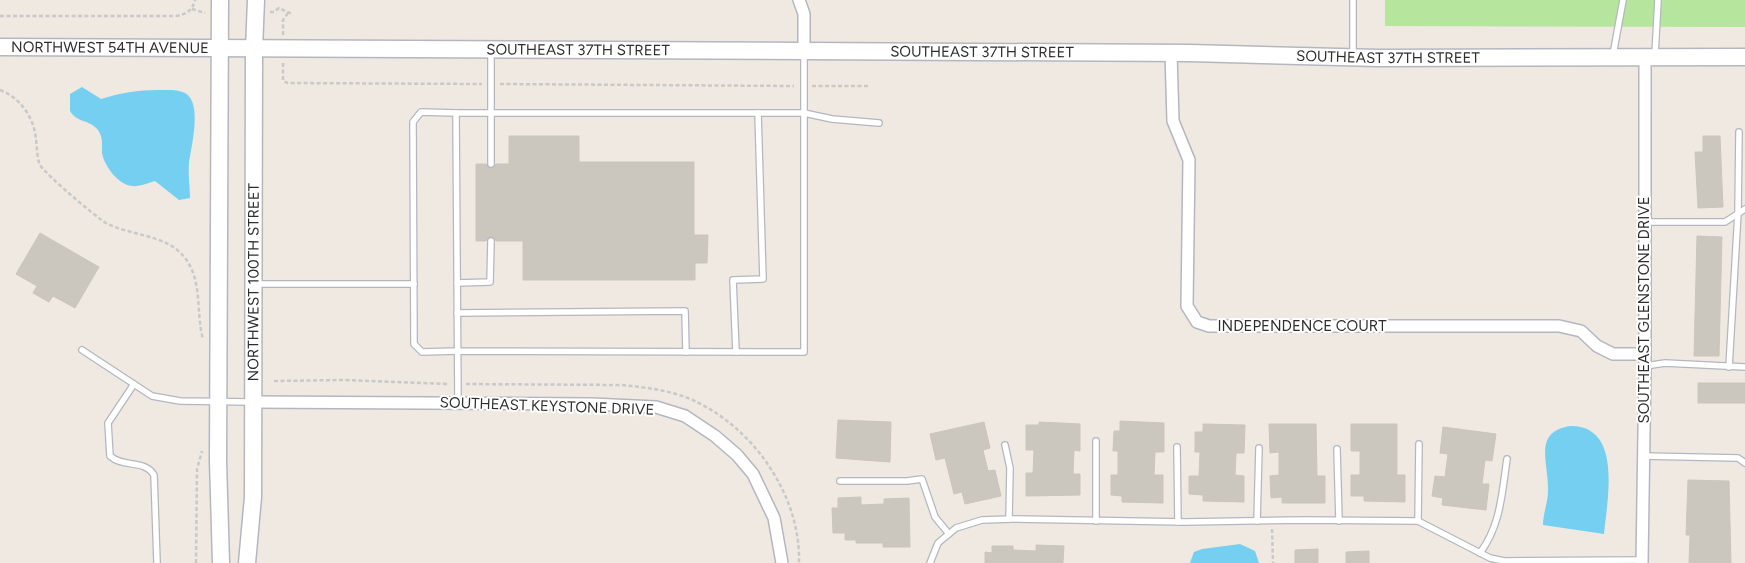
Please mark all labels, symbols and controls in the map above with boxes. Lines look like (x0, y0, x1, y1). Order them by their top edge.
street label: NORTHWEST 54TH AVENUE (11, 38, 209, 57)
street label: SOUTHEAST 37TH STREET (486, 40, 671, 59)
street label: SOUTHEAST 37TH STREET (890, 42, 1075, 61)
street label: SOUTHEAST 37TH STREET (1296, 47, 1480, 67)
street label: NORTHWEST 100TH STREET (244, 182, 263, 381)
street label: SOUTHEAST GLENSTONE DRIVE (1635, 196, 1653, 424)
street label: INDEPENDENCE COURT (1218, 317, 1387, 335)
street label: SOUTHEAST KEYSTONE DRIVE (439, 393, 655, 419)

